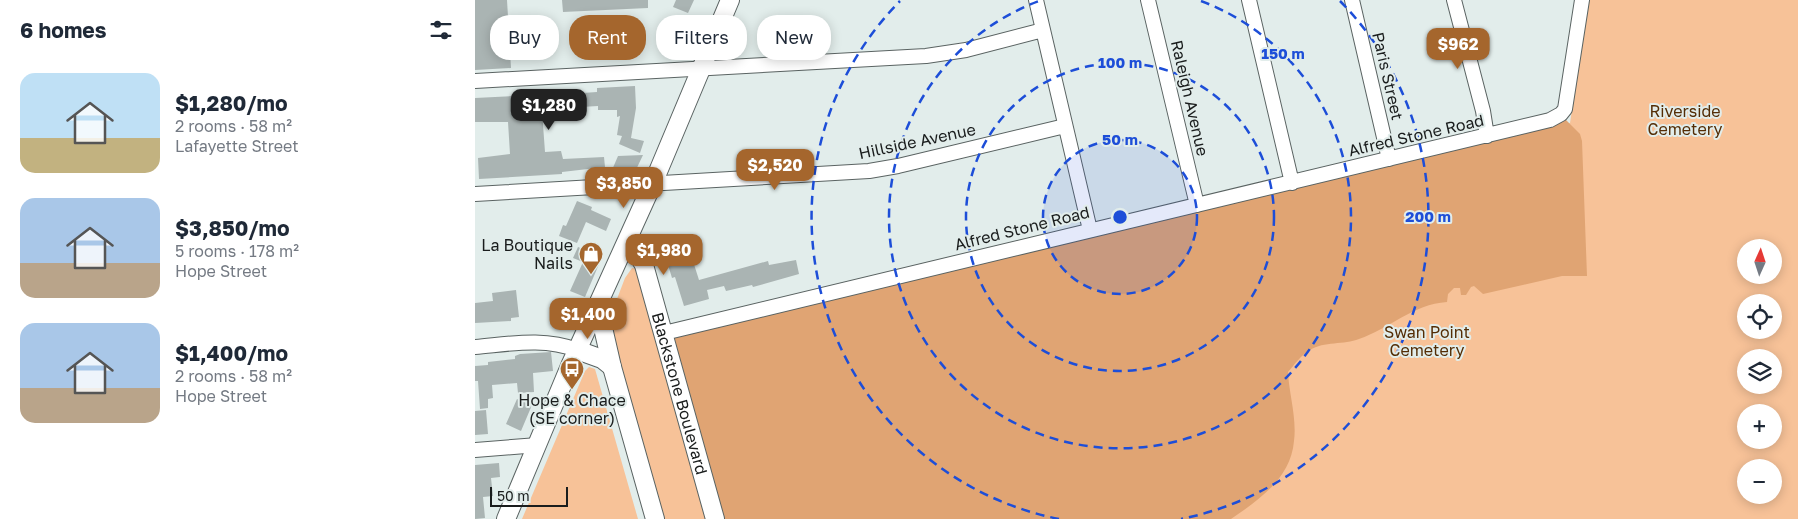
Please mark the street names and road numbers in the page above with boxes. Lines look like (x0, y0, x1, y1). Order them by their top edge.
street label: Paris Street (1368, 30, 1408, 122)
street label: Raleigh Avenue (1167, 38, 1213, 158)
street label: Alfred Stone Road (1346, 110, 1486, 160)
street label: Hillside Avenue (857, 119, 977, 163)
street label: Alfred Stone Road (952, 202, 1092, 254)
street label: Blackstone Boulevard (648, 310, 712, 477)

